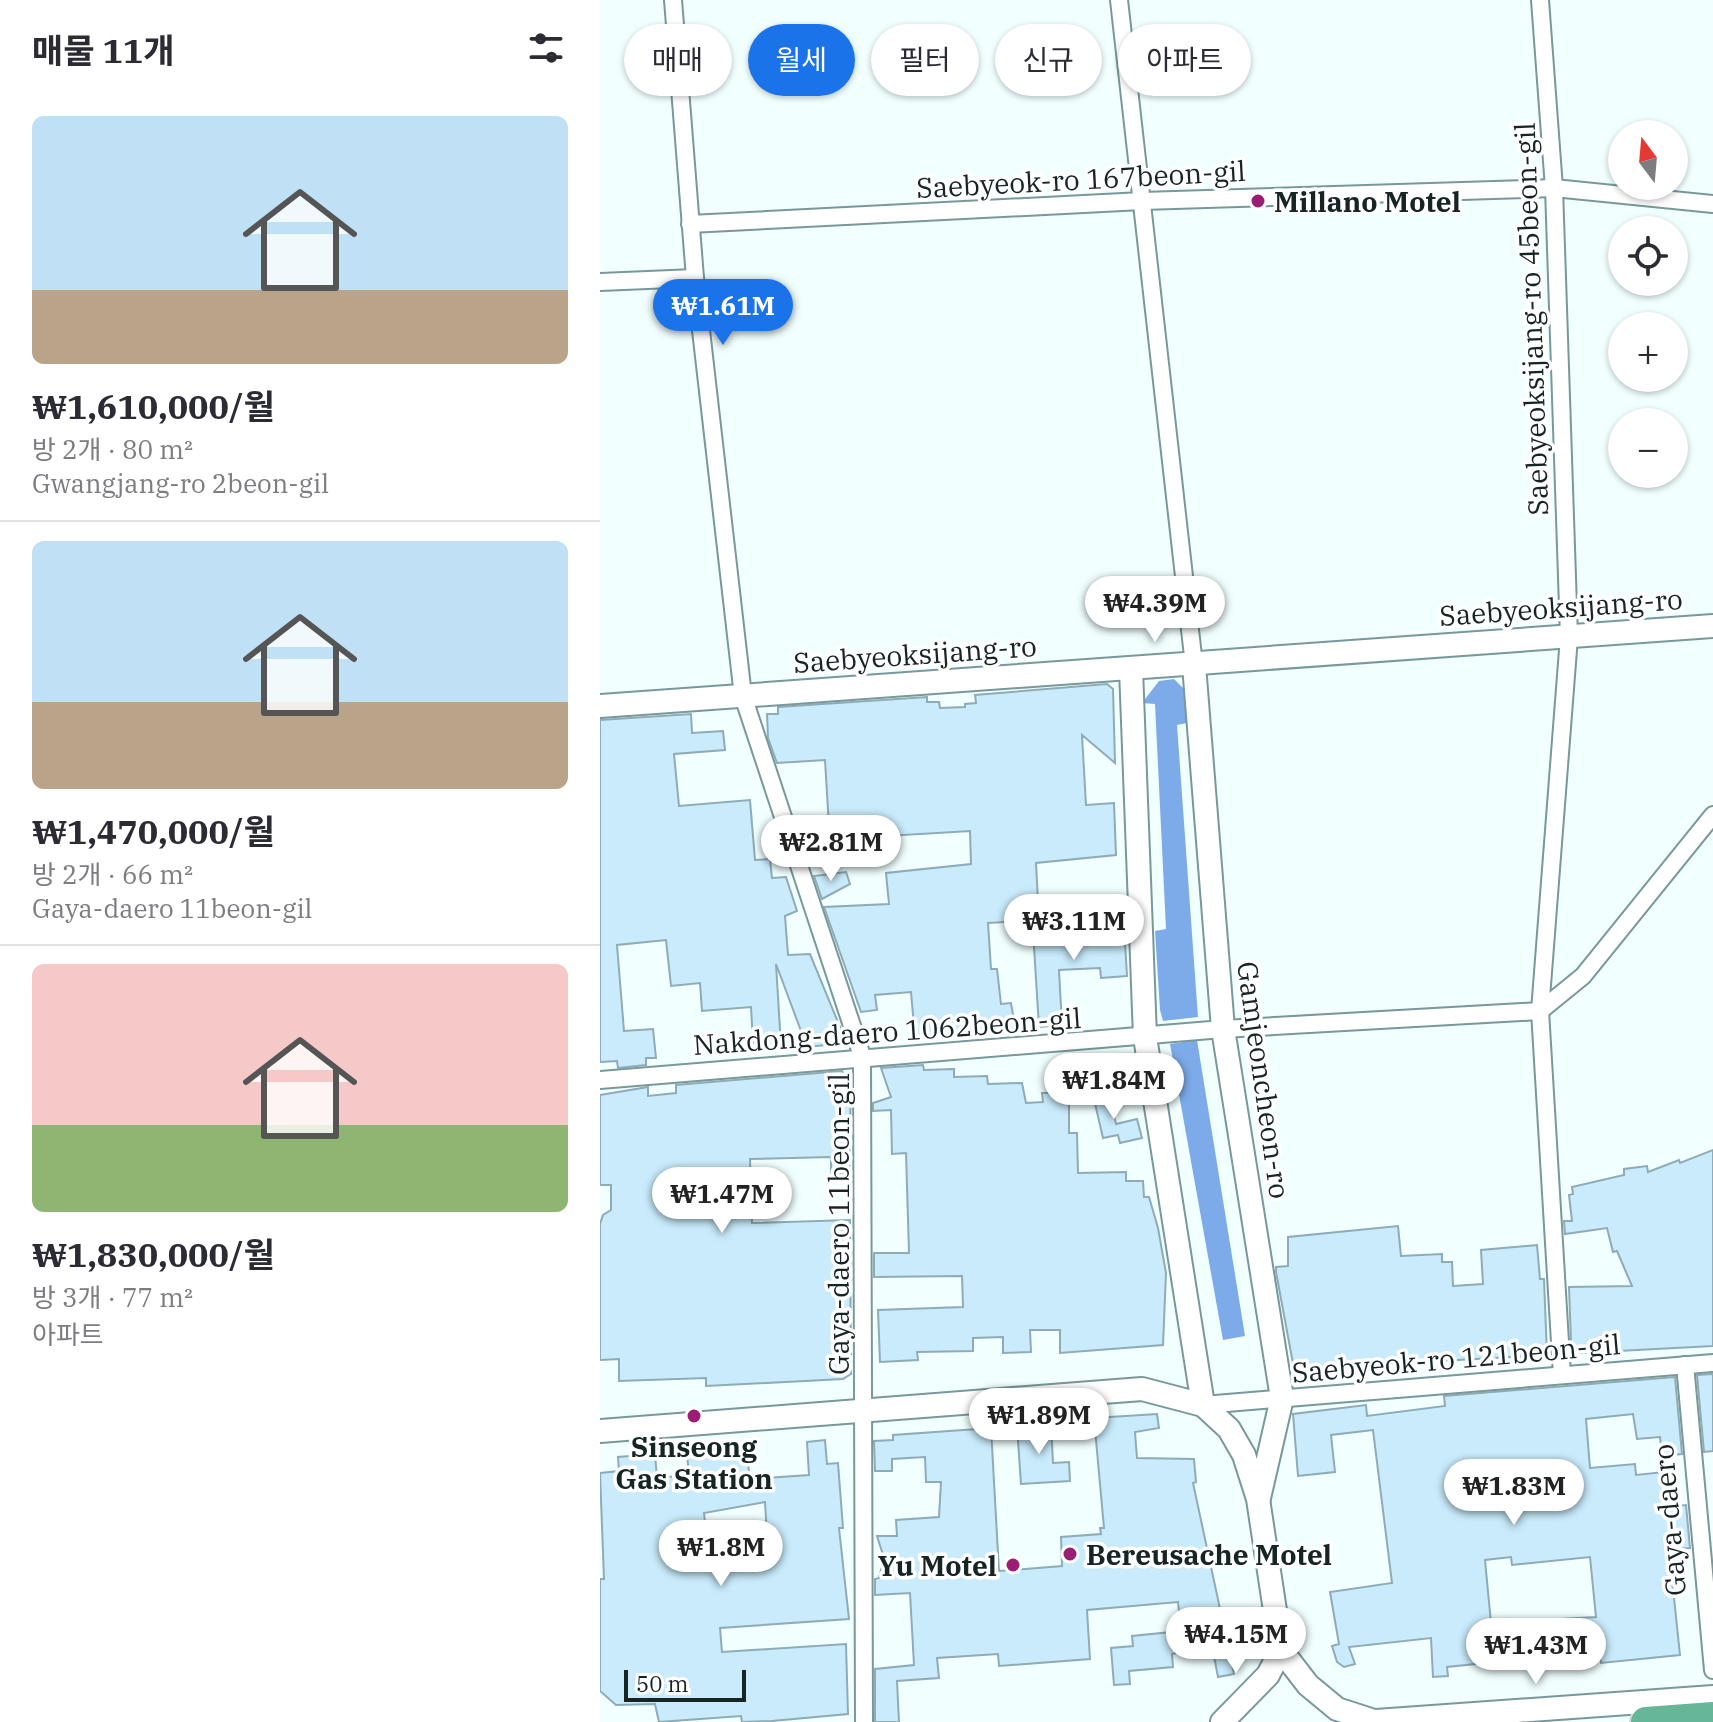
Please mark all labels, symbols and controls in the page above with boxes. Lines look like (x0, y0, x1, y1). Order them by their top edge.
chip: 매매 (624, 24, 732, 96)
chip: 월세 (748, 24, 855, 96)
chip: 필터 (871, 24, 979, 96)
chip: 신규 (995, 24, 1102, 96)
chip: 아파트 (1118, 24, 1251, 96)
icon: filters (524, 26, 568, 70)
text: 매물 11개 (32, 28, 175, 72)
north arrow (1608, 120, 1688, 200)
map controls (1608, 120, 1688, 488)
street label: Saebyeoksijang-ro 45beon-gil (1506, 122, 1556, 516)
street label: Saebyeok-ro 167beon-gil (915, 152, 1247, 206)
icon: home (228, 168, 372, 312)
place label: Millano Motel (1274, 183, 1461, 220)
marker: Millano Motel (1249, 192, 1267, 210)
button: locate (1608, 216, 1688, 296)
pin: ₩1.61M (658, 279, 788, 347)
text: ₩1.61M (671, 288, 775, 322)
button: + (1608, 312, 1688, 392)
text: ₩1,610,000/월 (32, 384, 275, 428)
button: − (1608, 408, 1688, 488)
text: 방 2개 · 80 m² (32, 432, 193, 466)
text: Gwangjang-ro 2beon-gil (32, 466, 329, 500)
pin: ₩4.39M (1090, 576, 1220, 644)
street label: Saebyeoksijang-ro (1438, 580, 1684, 634)
text: ₩4.39M (1103, 585, 1207, 619)
icon: home (228, 593, 372, 737)
street label: Saebyeoksijang-ro (792, 627, 1038, 681)
text: ₩1,470,000/월 (32, 809, 275, 853)
pin: ₩2.81M (766, 815, 896, 883)
text: ₩2.81M (779, 824, 883, 858)
text: 방 2개 · 66 m² (32, 857, 193, 891)
text: Gaya-daero 11beon-gil (32, 891, 312, 925)
pin: ₩3.11M (1009, 894, 1139, 962)
text: ₩3.11M (1022, 903, 1126, 937)
street label: Gamjeoncheon-ro (1229, 959, 1299, 1201)
street label: Nakdong-daero 1062beon-gil (692, 999, 1082, 1063)
icon: home (228, 1016, 372, 1160)
pin: ₩1.84M (1049, 1053, 1179, 1121)
text: ₩1.84M (1062, 1062, 1166, 1096)
street label: Gaya-daero 11beon-gil (820, 1073, 857, 1375)
pin: ₩1.47M (657, 1167, 787, 1235)
text: ₩1.47M (670, 1176, 774, 1210)
text: ₩1,830,000/월 (32, 1232, 275, 1276)
text: 방 3개 · 77 m² (32, 1280, 193, 1314)
text: 아파트 (32, 1317, 104, 1351)
street label: Saebyeok-ro 121beon-gil (1290, 1325, 1622, 1391)
pin: ₩1.89M (974, 1388, 1104, 1456)
text: ₩1.89M (987, 1397, 1091, 1431)
marker: Sinseong Gas Station (685, 1407, 703, 1425)
place label: Sinseong Gas Station (615, 1428, 773, 1497)
street label: Gaya-daero (1644, 1442, 1694, 1598)
pin: ₩1.83M (1449, 1459, 1579, 1527)
text: ₩1.83M (1462, 1468, 1566, 1502)
pin: ₩1.8M (665, 1520, 777, 1588)
text: ₩1.8M (677, 1529, 765, 1563)
place label: Bereusache Motel (1086, 1536, 1332, 1573)
marker: Bereusache Motel (1061, 1545, 1079, 1563)
place label: Yu Motel (877, 1547, 997, 1584)
marker: Yu Motel (1004, 1556, 1022, 1574)
pin: ₩4.15M (1171, 1607, 1301, 1675)
text: ₩4.15M (1184, 1616, 1288, 1650)
pin: ₩1.43M (1471, 1618, 1601, 1686)
text: ₩1.43M (1484, 1627, 1588, 1661)
scale bar (624, 1666, 746, 1702)
text: 50 m (636, 1669, 688, 1698)

